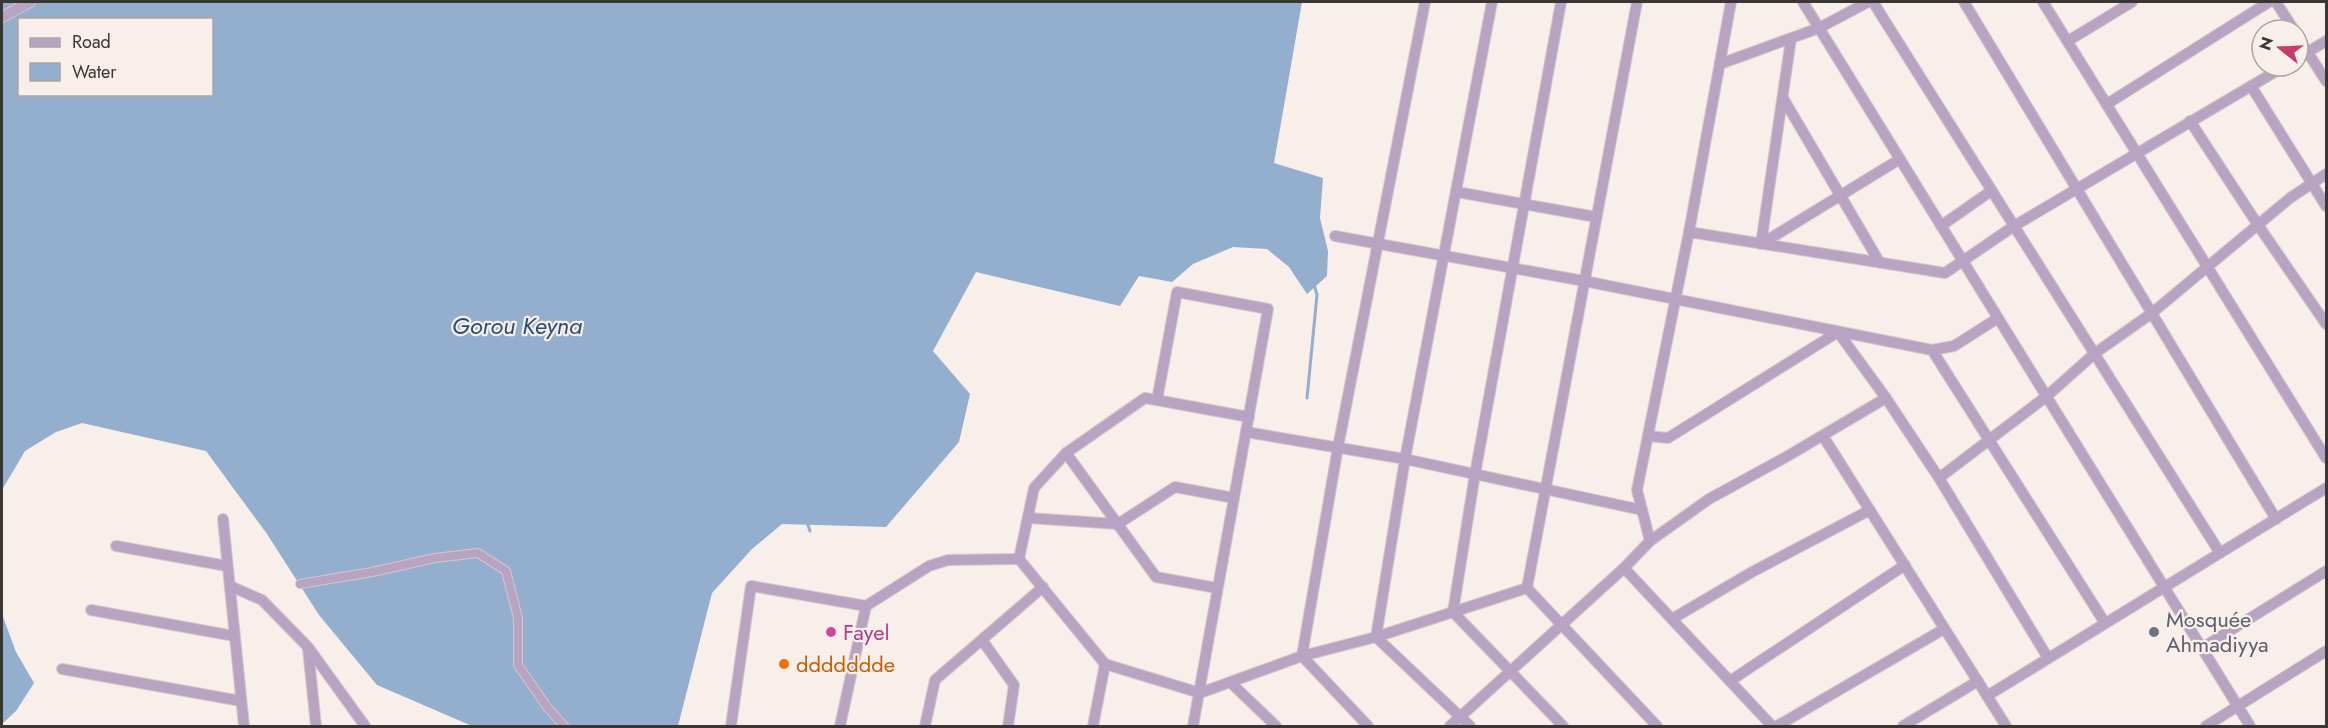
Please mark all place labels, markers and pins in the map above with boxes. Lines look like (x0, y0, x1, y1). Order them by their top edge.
place label: Mosquée Ahmadiyya (2166, 603, 2269, 660)
place label: Fayel (843, 616, 890, 648)
marker: Fayel (824, 625, 838, 639)
marker: Mosquée Ahmadiyya (2147, 625, 2161, 639)
place label: ddddddde (796, 648, 895, 680)
marker: ddddddde (777, 657, 791, 671)

